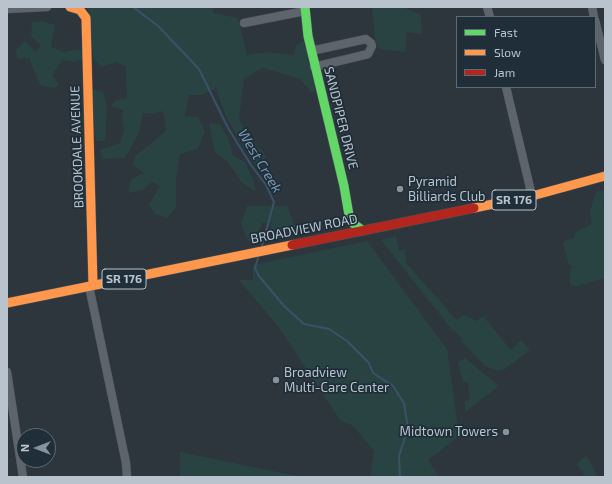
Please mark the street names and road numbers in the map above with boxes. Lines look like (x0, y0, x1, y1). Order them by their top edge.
street label: SANDPIPER DRIVE (321, 65, 361, 171)
street label: BROOKDALE AVENUE (67, 85, 87, 209)
road number: SR 176 (492, 190, 536, 210)
street label: BROADVIEW ROAD (249, 211, 359, 247)
road number: SR 176 (102, 269, 146, 289)

